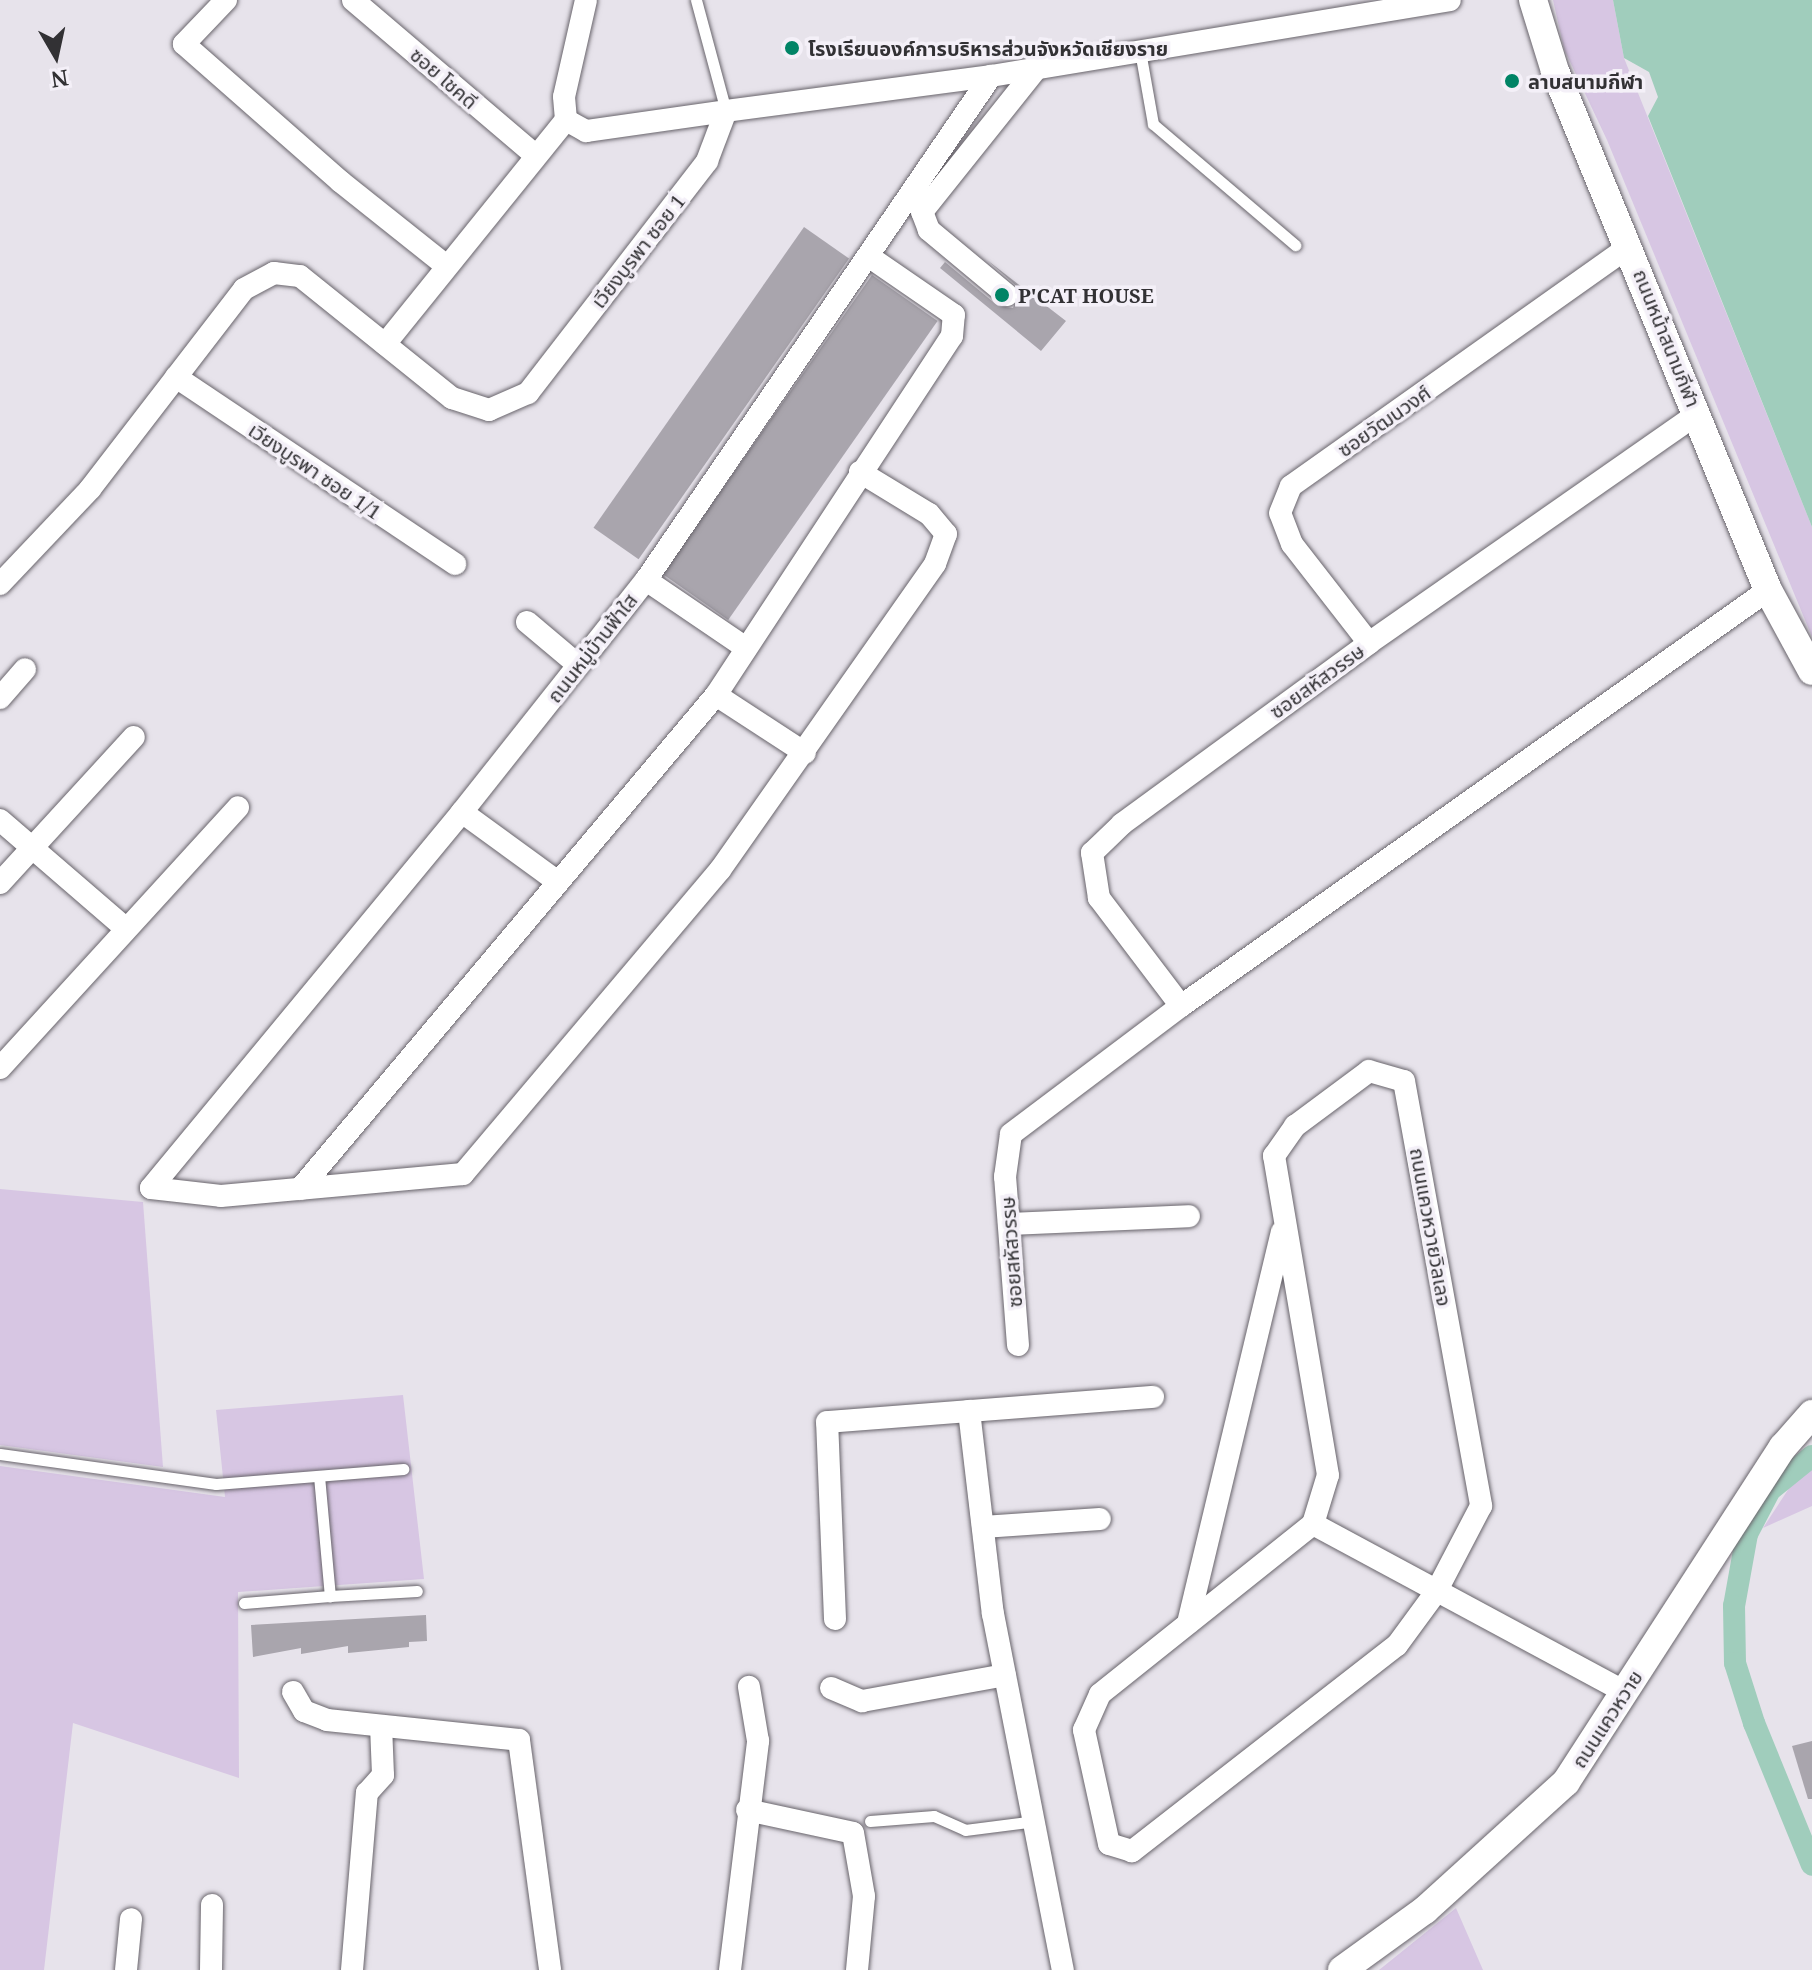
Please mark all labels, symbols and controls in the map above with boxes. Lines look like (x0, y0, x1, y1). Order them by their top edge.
north arrow (16, 16, 96, 96)
place label: โรงเรียนองค์การบริหารส่วนจังหวัดเชียงราย (808, 36, 1168, 60)
marker: โรงเรียนองค์การบริหารส่วนจังหวัดเชียงราย (783, 39, 801, 57)
street label: ซอย โชคดี (405, 42, 483, 114)
text: N (49, 64, 71, 96)
place label: ลาบสนามกีฬา (1528, 69, 1643, 93)
marker: ลาบสนามกีฬา (1503, 72, 1521, 90)
street label: เวียงบูรพา ซอย 1 (586, 189, 690, 313)
street label: ถนนหน้าสนามกีฬา (1628, 266, 1706, 410)
place label: P'CAT HOUSE (1018, 283, 1154, 307)
marker: P'CAT HOUSE (993, 286, 1011, 304)
street label: ซอยวัฒนวงศ์ (1333, 380, 1435, 462)
street label: เวียงบูรพา ซอย 1/1 (244, 418, 386, 524)
street label: ถนนหมู่บ้านฟ้าใส (542, 589, 642, 707)
street label: ซอยสหัสวรรษ (1265, 639, 1369, 723)
street label: ถนนแควหวายวิลเลจ (1405, 1146, 1457, 1308)
street label: ซอยสหัสวรรษ (995, 1196, 1027, 1308)
street label: ถนนแควหวาย (1567, 1666, 1647, 1772)

